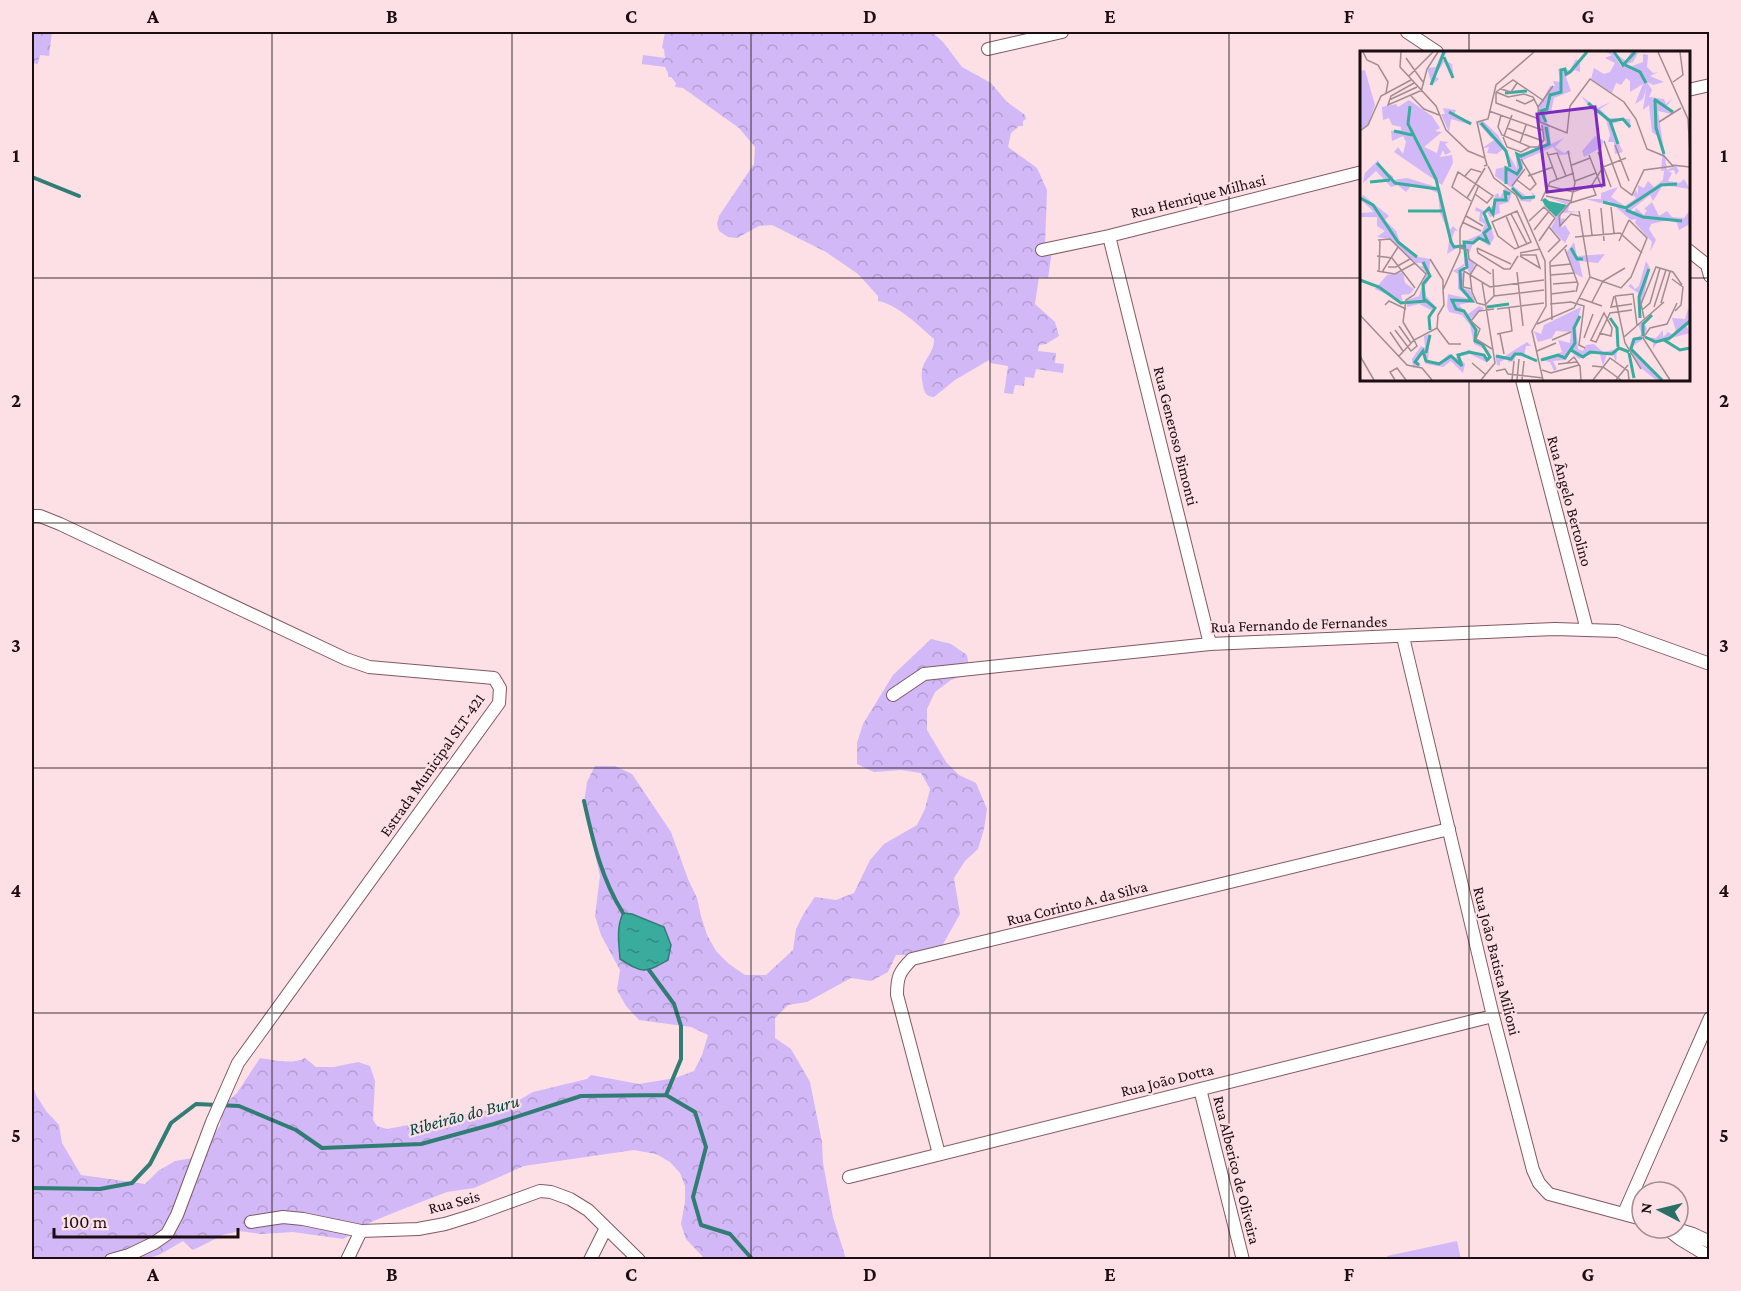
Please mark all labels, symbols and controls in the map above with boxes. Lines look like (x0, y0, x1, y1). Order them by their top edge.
text: A (146, 5, 160, 27)
text: B (386, 5, 398, 27)
text: C (625, 5, 637, 27)
text: D (863, 5, 877, 27)
text: E (1104, 5, 1116, 27)
text: F (1344, 5, 1355, 27)
text: G (1582, 5, 1595, 27)
inset map (1360, 51, 1690, 381)
text: 1 (12, 144, 20, 166)
text: 1 (1720, 144, 1728, 166)
street label: Rua Henrique Milhasi (1129, 171, 1267, 222)
street label: Rua Generoso Bimonti (1150, 365, 1202, 507)
text: 2 (11, 389, 21, 411)
text: 2 (1719, 389, 1729, 411)
street label: Rua Ângelo Bertolino (1543, 434, 1596, 569)
street label: Rua Fernando de Fernandes (1210, 612, 1388, 636)
text: 3 (11, 634, 21, 656)
text: 3 (1719, 634, 1729, 656)
street label: Estrada Municipal SLT-421 (376, 690, 489, 840)
street label: Rua Corinto A. da Silva (1005, 877, 1150, 929)
text: 4 (11, 879, 22, 901)
text: 4 (1719, 879, 1730, 901)
street label: Rua João Batista Milioni (1469, 885, 1524, 1037)
street label: Rua João Dotta (1119, 1060, 1216, 1101)
water label: Ribeirão do Buru (407, 1091, 521, 1139)
street label: Rua Alberico de Oliveira (1210, 1094, 1264, 1247)
text: 5 (11, 1124, 21, 1146)
text: 5 (1719, 1124, 1729, 1146)
north arrow (1630, 1180, 1690, 1240)
street label: Rua Seis (426, 1187, 482, 1217)
scale bar (54, 1201, 238, 1239)
text: N (1637, 1202, 1655, 1215)
text: 100 m (63, 1212, 108, 1232)
text: A (146, 1263, 160, 1285)
text: B (386, 1263, 398, 1285)
text: C (625, 1263, 637, 1285)
text: D (863, 1263, 877, 1285)
text: E (1104, 1263, 1116, 1285)
text: F (1344, 1263, 1355, 1285)
text: G (1582, 1263, 1595, 1285)

